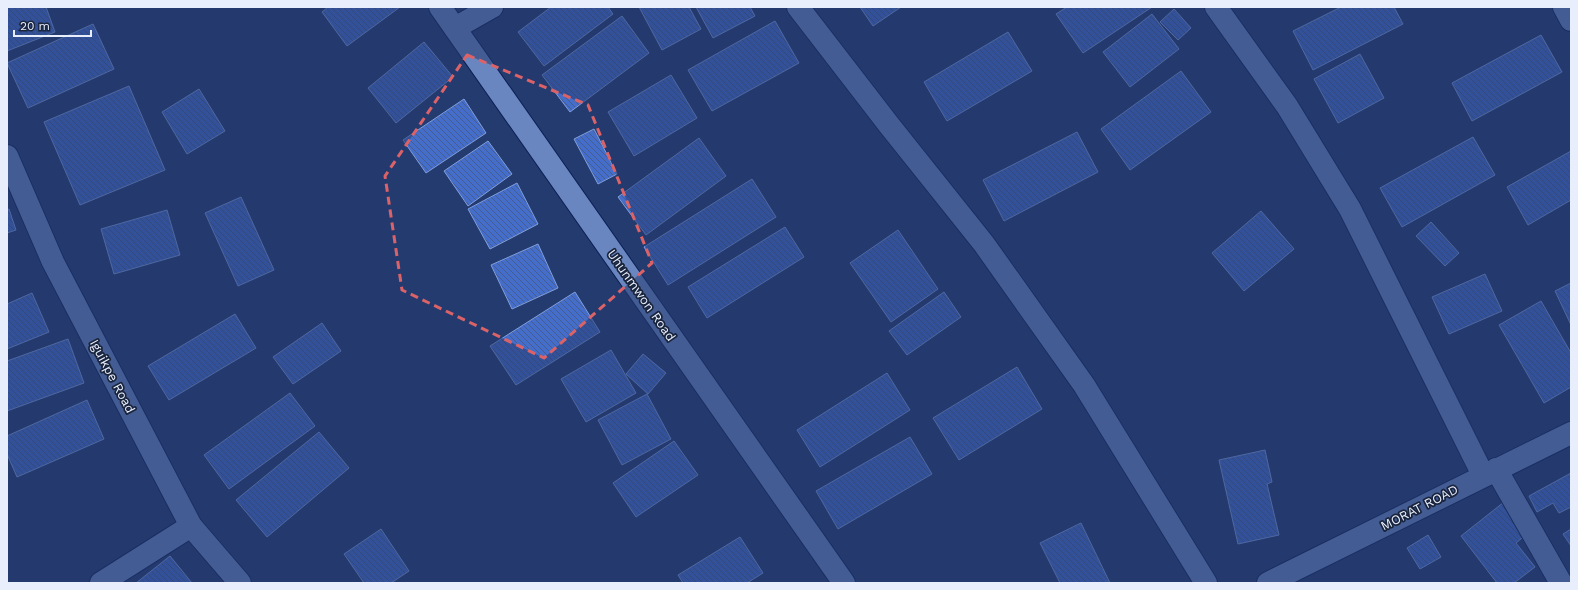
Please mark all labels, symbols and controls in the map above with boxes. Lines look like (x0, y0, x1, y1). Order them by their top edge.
scale bar (14, 12, 91, 38)
text: 20 m (20, 19, 50, 33)
street label: Uhunmwon Road (604, 247, 679, 344)
street label: Iguikpe Road (87, 337, 138, 416)
street label: MORAT ROAD (1378, 482, 1460, 533)

